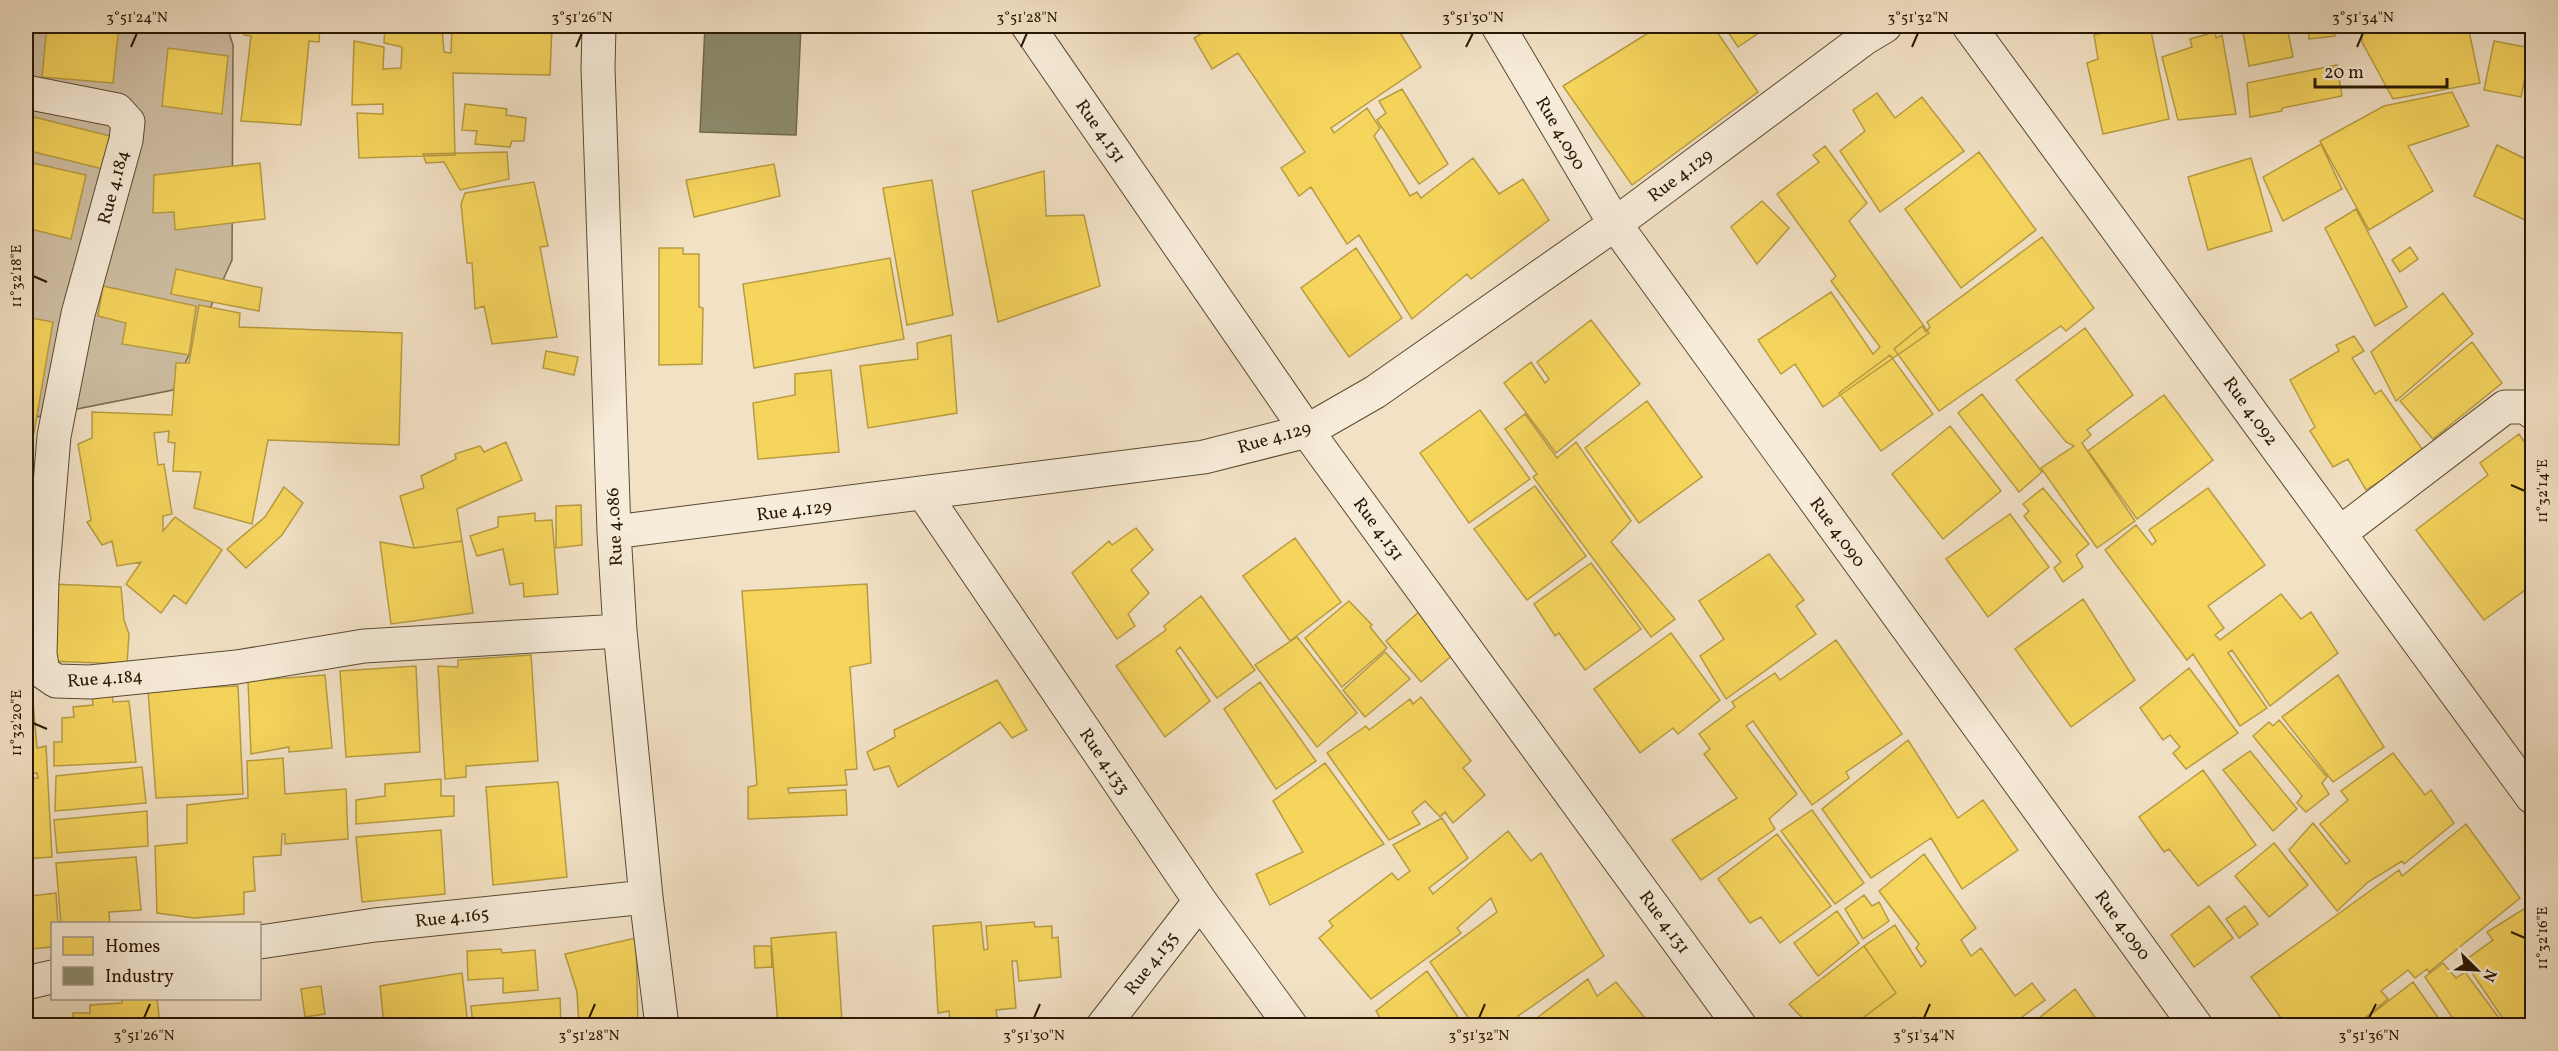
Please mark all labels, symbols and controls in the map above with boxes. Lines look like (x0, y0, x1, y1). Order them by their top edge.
text: 3°51'24"N (106, 8, 168, 29)
text: 3°51'26"N (551, 8, 613, 29)
text: 3°51'28"N (996, 8, 1058, 29)
text: 3°51'30"N (1442, 8, 1504, 29)
text: 3°51'32"N (1887, 8, 1949, 29)
text: 3°51'34"N (2332, 8, 2394, 29)
scale bar (2315, 51, 2447, 89)
text: 20 m (2324, 61, 2364, 86)
street label: Rue 4.090 (1529, 92, 1591, 175)
street label: Rue 4.131 (1069, 95, 1131, 169)
street label: Rue 4.129 (1643, 144, 1719, 209)
street label: Rue 4.184 (93, 147, 136, 227)
text: 11°32'18"E (7, 244, 28, 308)
street label: Rue 4.092 (2216, 372, 2283, 451)
street label: Rue 4.129 (1235, 416, 1314, 461)
text: 11°32'14"E (2533, 459, 2554, 523)
street label: Rue 4.086 (601, 487, 630, 567)
street label: Rue 4.131 (1346, 493, 1409, 567)
street label: Rue 4.090 (1803, 493, 1871, 573)
street label: Rue 4.129 (755, 494, 833, 528)
street label: Rue 4.184 (66, 664, 144, 695)
text: 11°32'20"E (7, 690, 28, 756)
street label: Rue 4.133 (1072, 724, 1135, 800)
street label: Rue 4.131 (1632, 886, 1695, 960)
street label: Rue 4.090 (2088, 886, 2156, 966)
street label: Rue 4.165 (414, 902, 490, 935)
text: 11°32'16"E (2533, 906, 2554, 970)
legend (51, 922, 261, 1000)
street label: Rue 4.135 (1119, 927, 1185, 1001)
text: Homes (105, 935, 160, 960)
north arrow (2447, 940, 2507, 1000)
text: Industry (105, 965, 174, 990)
text: N (2476, 966, 2501, 985)
text: 3°51'26"N (113, 1026, 175, 1047)
text: 3°51'28"N (558, 1026, 620, 1047)
text: 3°51'30"N (1003, 1026, 1065, 1047)
text: 3°51'32"N (1448, 1026, 1510, 1047)
text: 3°51'34"N (1893, 1026, 1955, 1047)
text: 3°51'36"N (2339, 1026, 2399, 1047)

